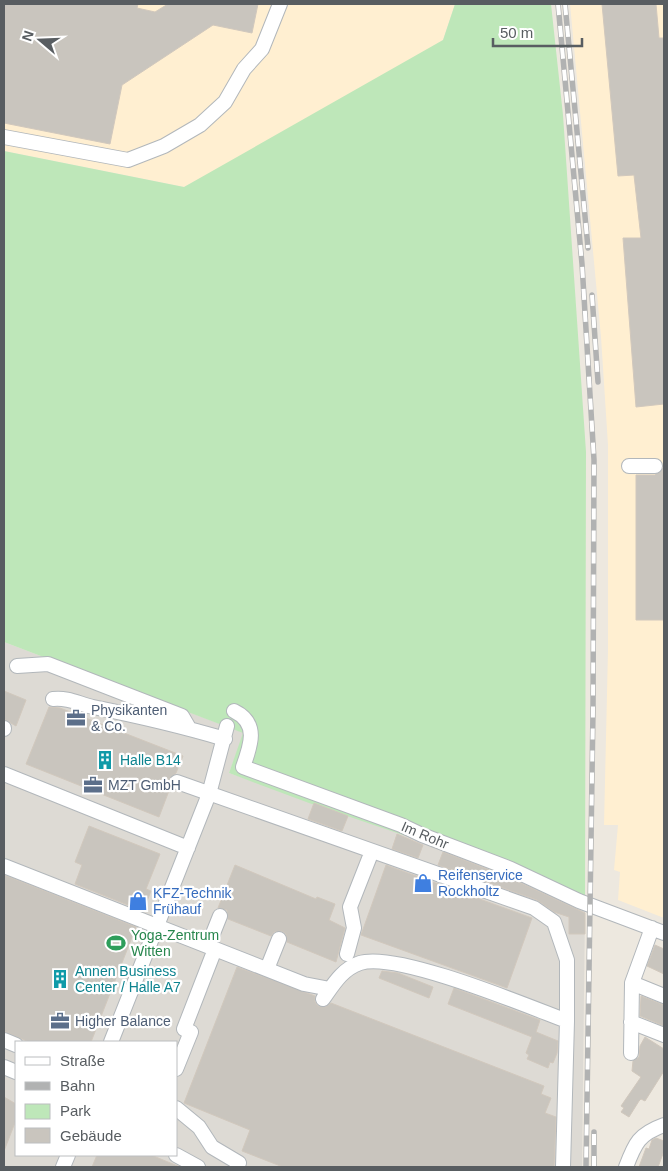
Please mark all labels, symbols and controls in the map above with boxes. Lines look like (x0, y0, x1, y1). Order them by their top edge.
north arrow (15, 15, 65, 65)
scale bar (493, 15, 582, 47)
text: 50 m (500, 24, 533, 41)
text: N (18, 28, 37, 43)
place label: Physikanten & Co. (91, 702, 167, 734)
office icon: Physikanten & Co. (65, 707, 87, 729)
building icon: Halle B14 (94, 749, 116, 771)
place label: Halle B14 (120, 752, 181, 768)
office icon: MZT GmbH (82, 774, 104, 796)
place label: MZT GmbH (108, 777, 181, 793)
street label: Im Rohr (399, 818, 451, 852)
place label: Reifenservice Rockholtz (438, 867, 523, 899)
shop icon: Reifenservice Rockholtz (412, 872, 434, 894)
place label: KFZ-Technik Frühauf (153, 885, 233, 917)
shop icon: KFZ-Technik Frühauf (127, 890, 149, 912)
place label: Yoga-Zentrum Witten (131, 927, 219, 959)
sports icon: Yoga-Zentrum Witten (105, 932, 127, 954)
place label: Annen Business Center / Halle A7 (75, 963, 181, 995)
building icon: Annen Business Center / Halle A7 (49, 968, 71, 990)
office icon: Higher Balance (49, 1010, 71, 1032)
place label: Higher Balance (75, 1013, 171, 1029)
legend (15, 1041, 178, 1156)
text: Straße (60, 1052, 105, 1069)
text: Bahn (60, 1077, 95, 1094)
text: Park (60, 1102, 91, 1119)
text: Gebäude (60, 1127, 122, 1144)

